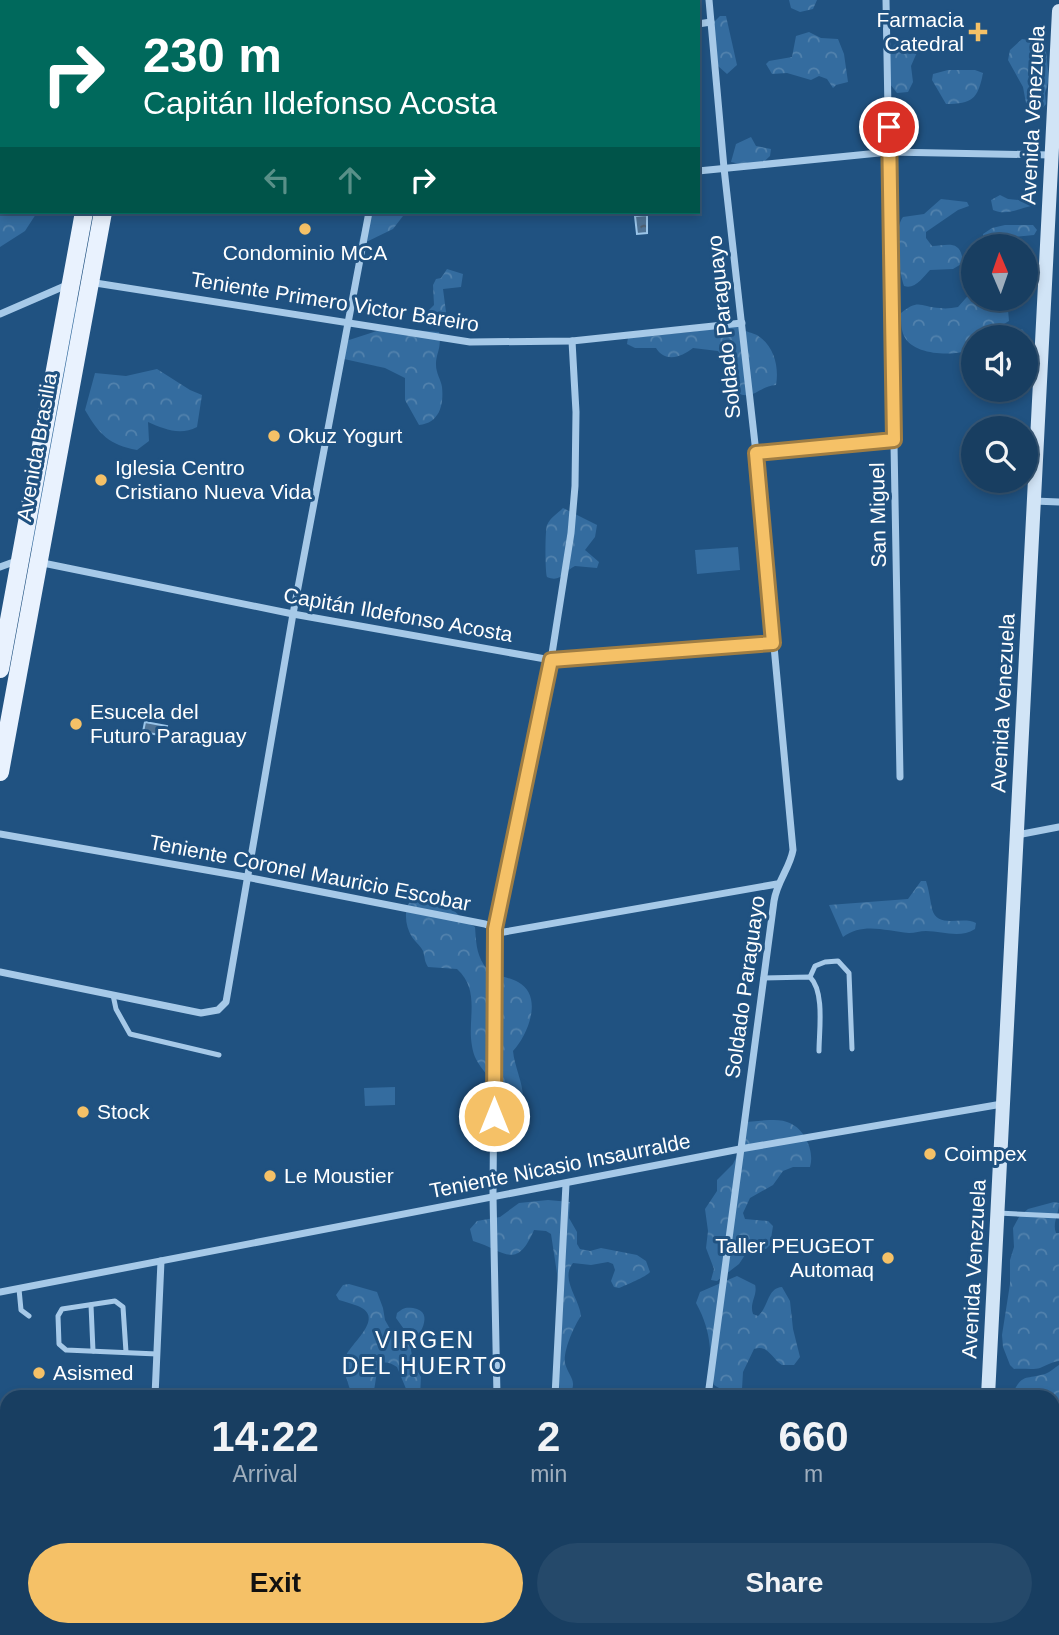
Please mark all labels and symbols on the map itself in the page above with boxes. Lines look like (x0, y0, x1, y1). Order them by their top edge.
place label: Farmacia Catedral (876, 8, 964, 55)
marker: Farmacia Catedral (970, 24, 986, 40)
street label: Avenida Venezuela (1016, 24, 1049, 205)
pin (859, 97, 919, 157)
marker: Condominio MCA (297, 221, 313, 237)
street label: Soldado Paraguayo (702, 234, 745, 420)
north arrow (961, 234, 1038, 312)
place label: Condominio MCA (223, 241, 387, 264)
street label: Teniente Primero Victor Bareiro (189, 267, 481, 336)
street label: Avenida Brasilia (12, 371, 61, 523)
place label: Okuz Yogurt (288, 424, 403, 447)
marker: Okuz Yogurt (266, 428, 282, 444)
place label: Iglesia Centro Cristiano Nueva Vida (115, 456, 312, 503)
street label: San Miguel (865, 462, 890, 568)
marker: Iglesia Centro Cristiano Nueva Vida (93, 472, 109, 488)
street label: Capitán Ildefonso Acosta (282, 583, 515, 646)
street label: Avenida Venezuela (986, 612, 1019, 793)
place label: Esucela del Futuro Paraguay (90, 700, 247, 747)
marker: Esucela del Futuro Paraguay (68, 716, 84, 732)
street label: Teniente Coronel Mauricio Escobar (147, 830, 473, 915)
street label: Soldado Paraguayo (720, 894, 769, 1080)
position arrow (457, 1079, 531, 1153)
place label: Stock (97, 1100, 150, 1123)
marker: Stock (75, 1104, 91, 1120)
street label: Teniente Nicasio Insaurralde (428, 1129, 692, 1202)
place label: Coimpex (944, 1142, 1027, 1165)
marker: Coimpex (922, 1146, 938, 1162)
place label: Le Moustier (284, 1164, 394, 1187)
marker: Le Moustier (262, 1168, 278, 1184)
street label: Avenida Venezuela (957, 1178, 990, 1359)
place label: Taller PEUGEOT Automaq (715, 1234, 874, 1281)
marker: Taller PEUGEOT Automaq (880, 1250, 896, 1266)
district label: VIRGEN DEL HUERTO (342, 1327, 508, 1379)
place label: Asismed (53, 1361, 134, 1384)
marker: Asismed (31, 1365, 47, 1381)

